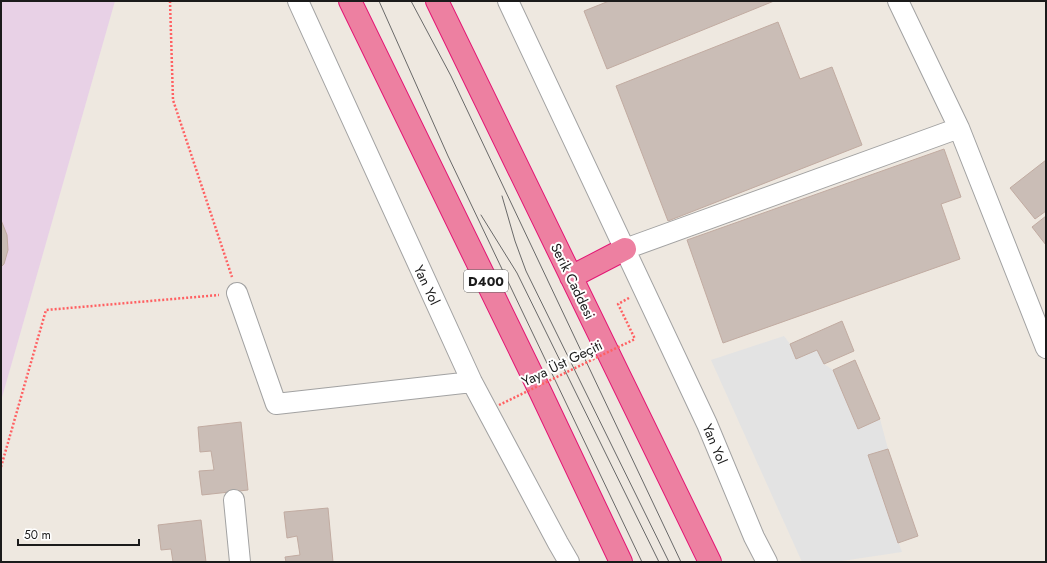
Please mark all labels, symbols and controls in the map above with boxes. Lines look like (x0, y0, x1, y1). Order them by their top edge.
street label: Serik Caddesi (546, 240, 600, 322)
street label: Yan Yol (409, 262, 445, 308)
road number: D400 (464, 270, 508, 292)
street label: Yaya Üst Geçiti (518, 335, 606, 391)
street label: Yan Yol (698, 421, 732, 467)
scale bar (18, 521, 139, 547)
text: 50 m (24, 526, 51, 544)

